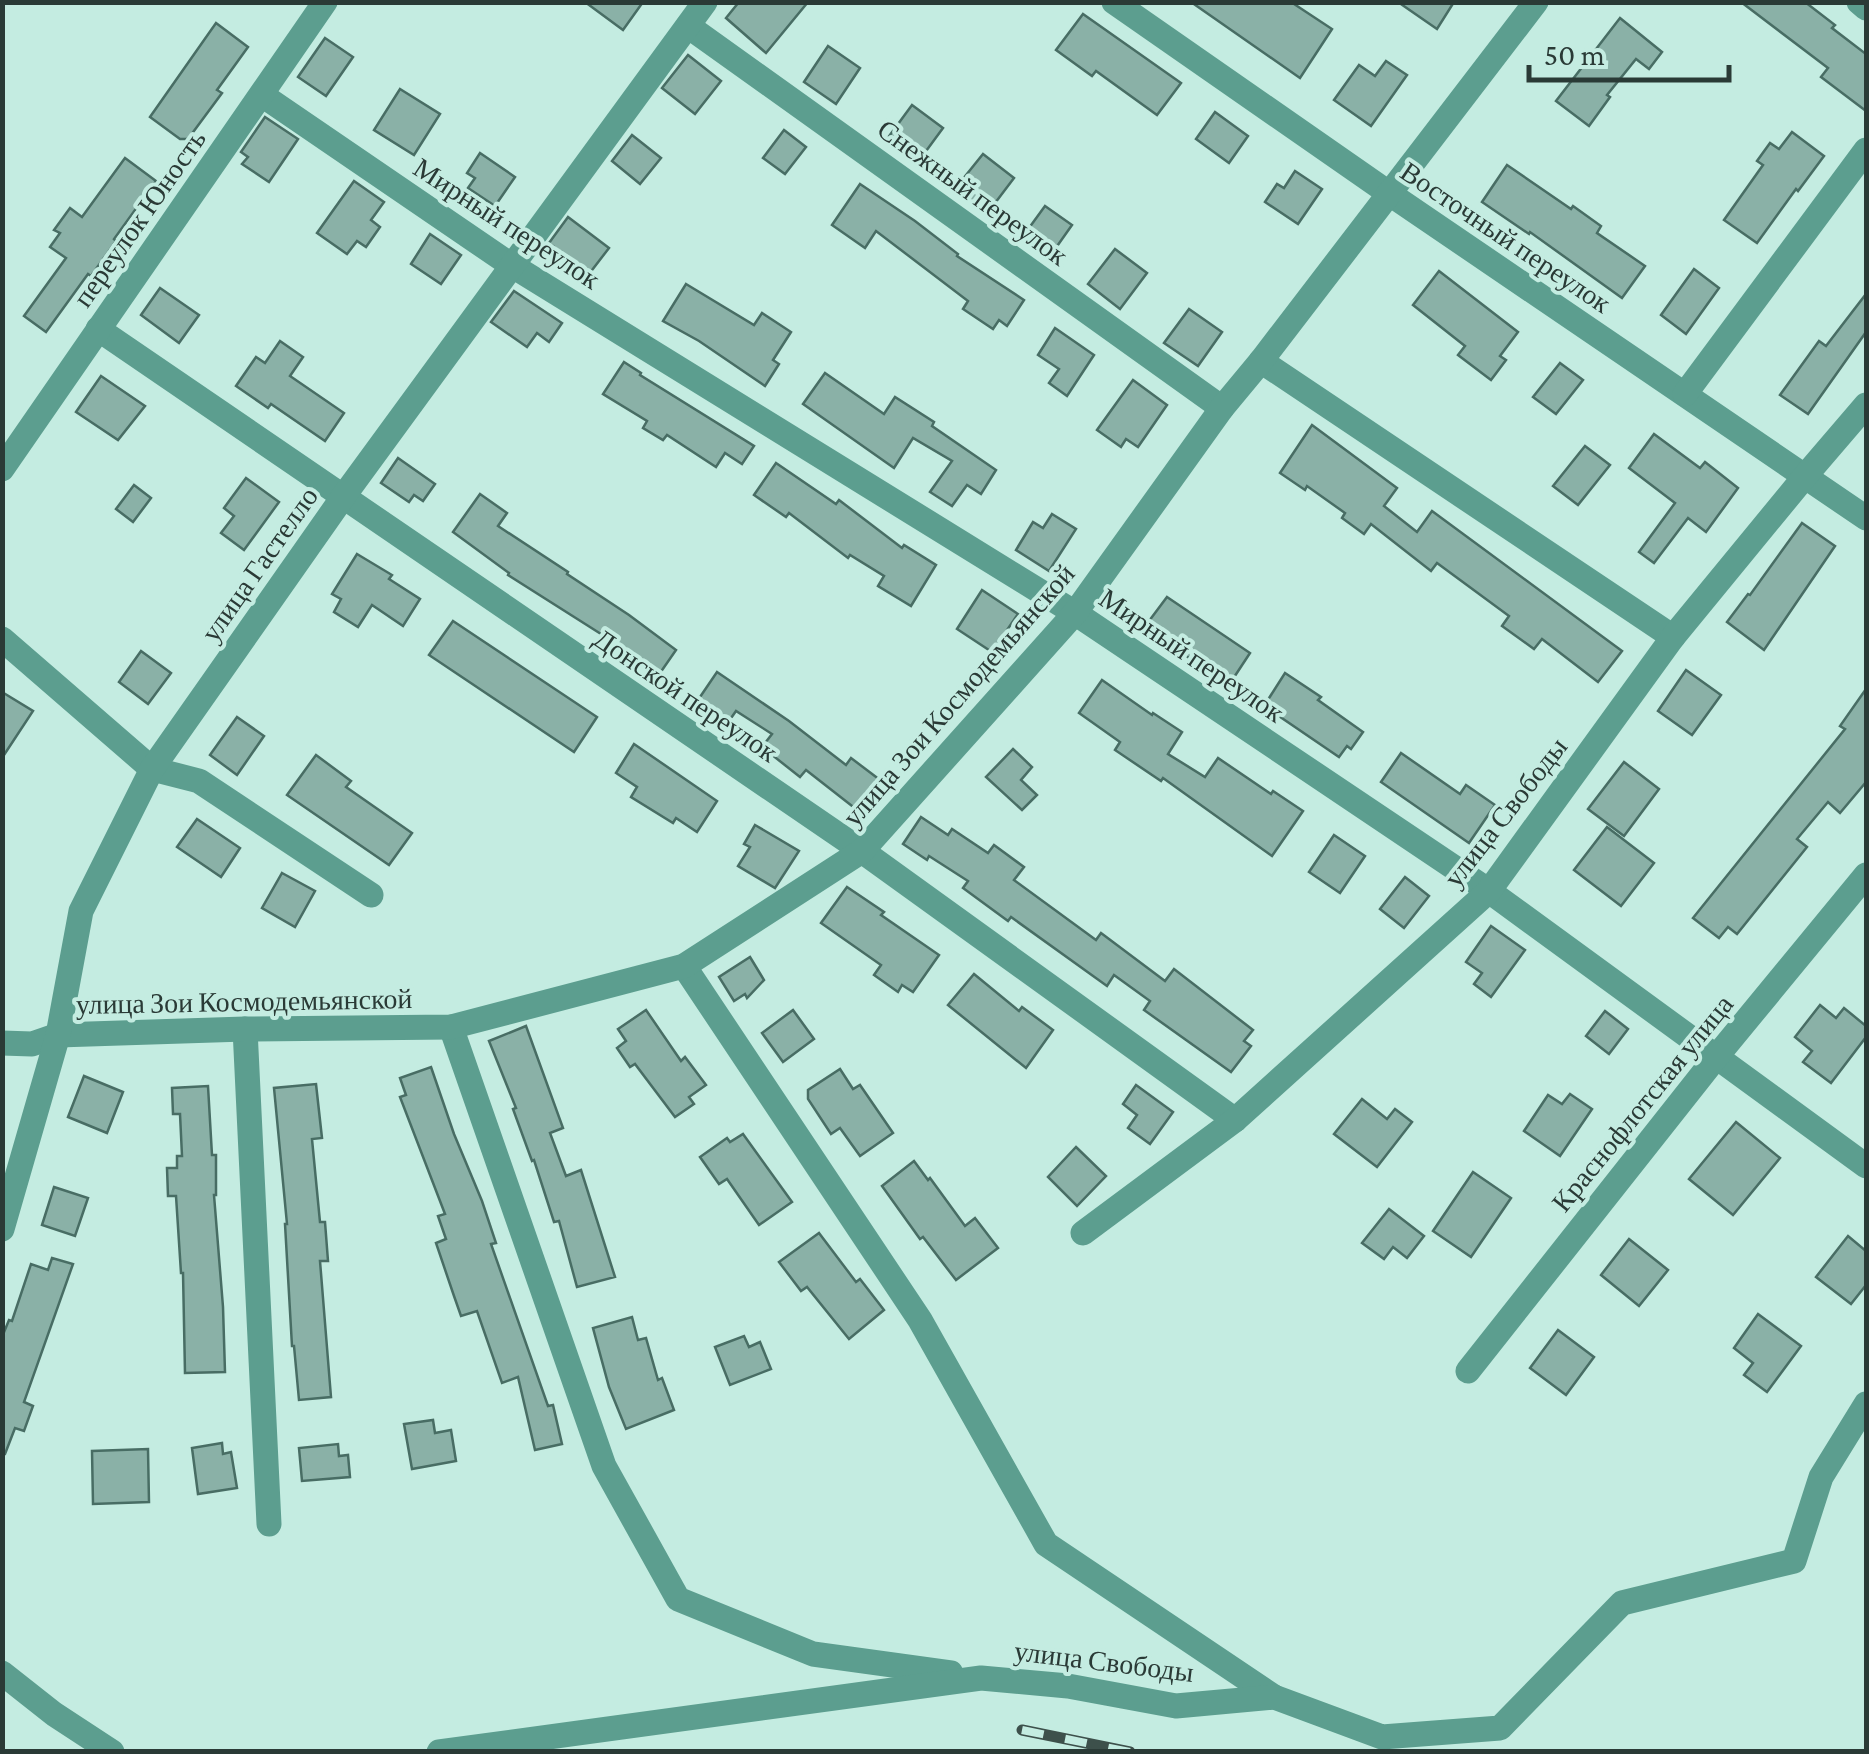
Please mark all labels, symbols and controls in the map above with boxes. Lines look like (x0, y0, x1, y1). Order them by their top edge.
scale bar (1529, 20, 1729, 82)
text: 50 m (1544, 38, 1605, 71)
street label: Снежный переулок (872, 113, 1074, 272)
street label: переулок Юность (67, 124, 212, 313)
street label: Мирный переулок (408, 152, 606, 295)
street label: Восточный переулок (1395, 156, 1617, 319)
street label: улица Гастелло (195, 481, 324, 647)
street label: улица Зои Космодемьянской (836, 558, 1080, 833)
street label: Мирный переулок (1094, 582, 1290, 729)
street label: Донской переулок (588, 623, 784, 768)
street label: улица Свободы (1438, 731, 1573, 893)
street label: улица Зои Космодемьянской (75, 983, 413, 1020)
street label: Краснофлотская улица (1546, 988, 1740, 1218)
street label: улица Свободы (1012, 1635, 1196, 1688)

